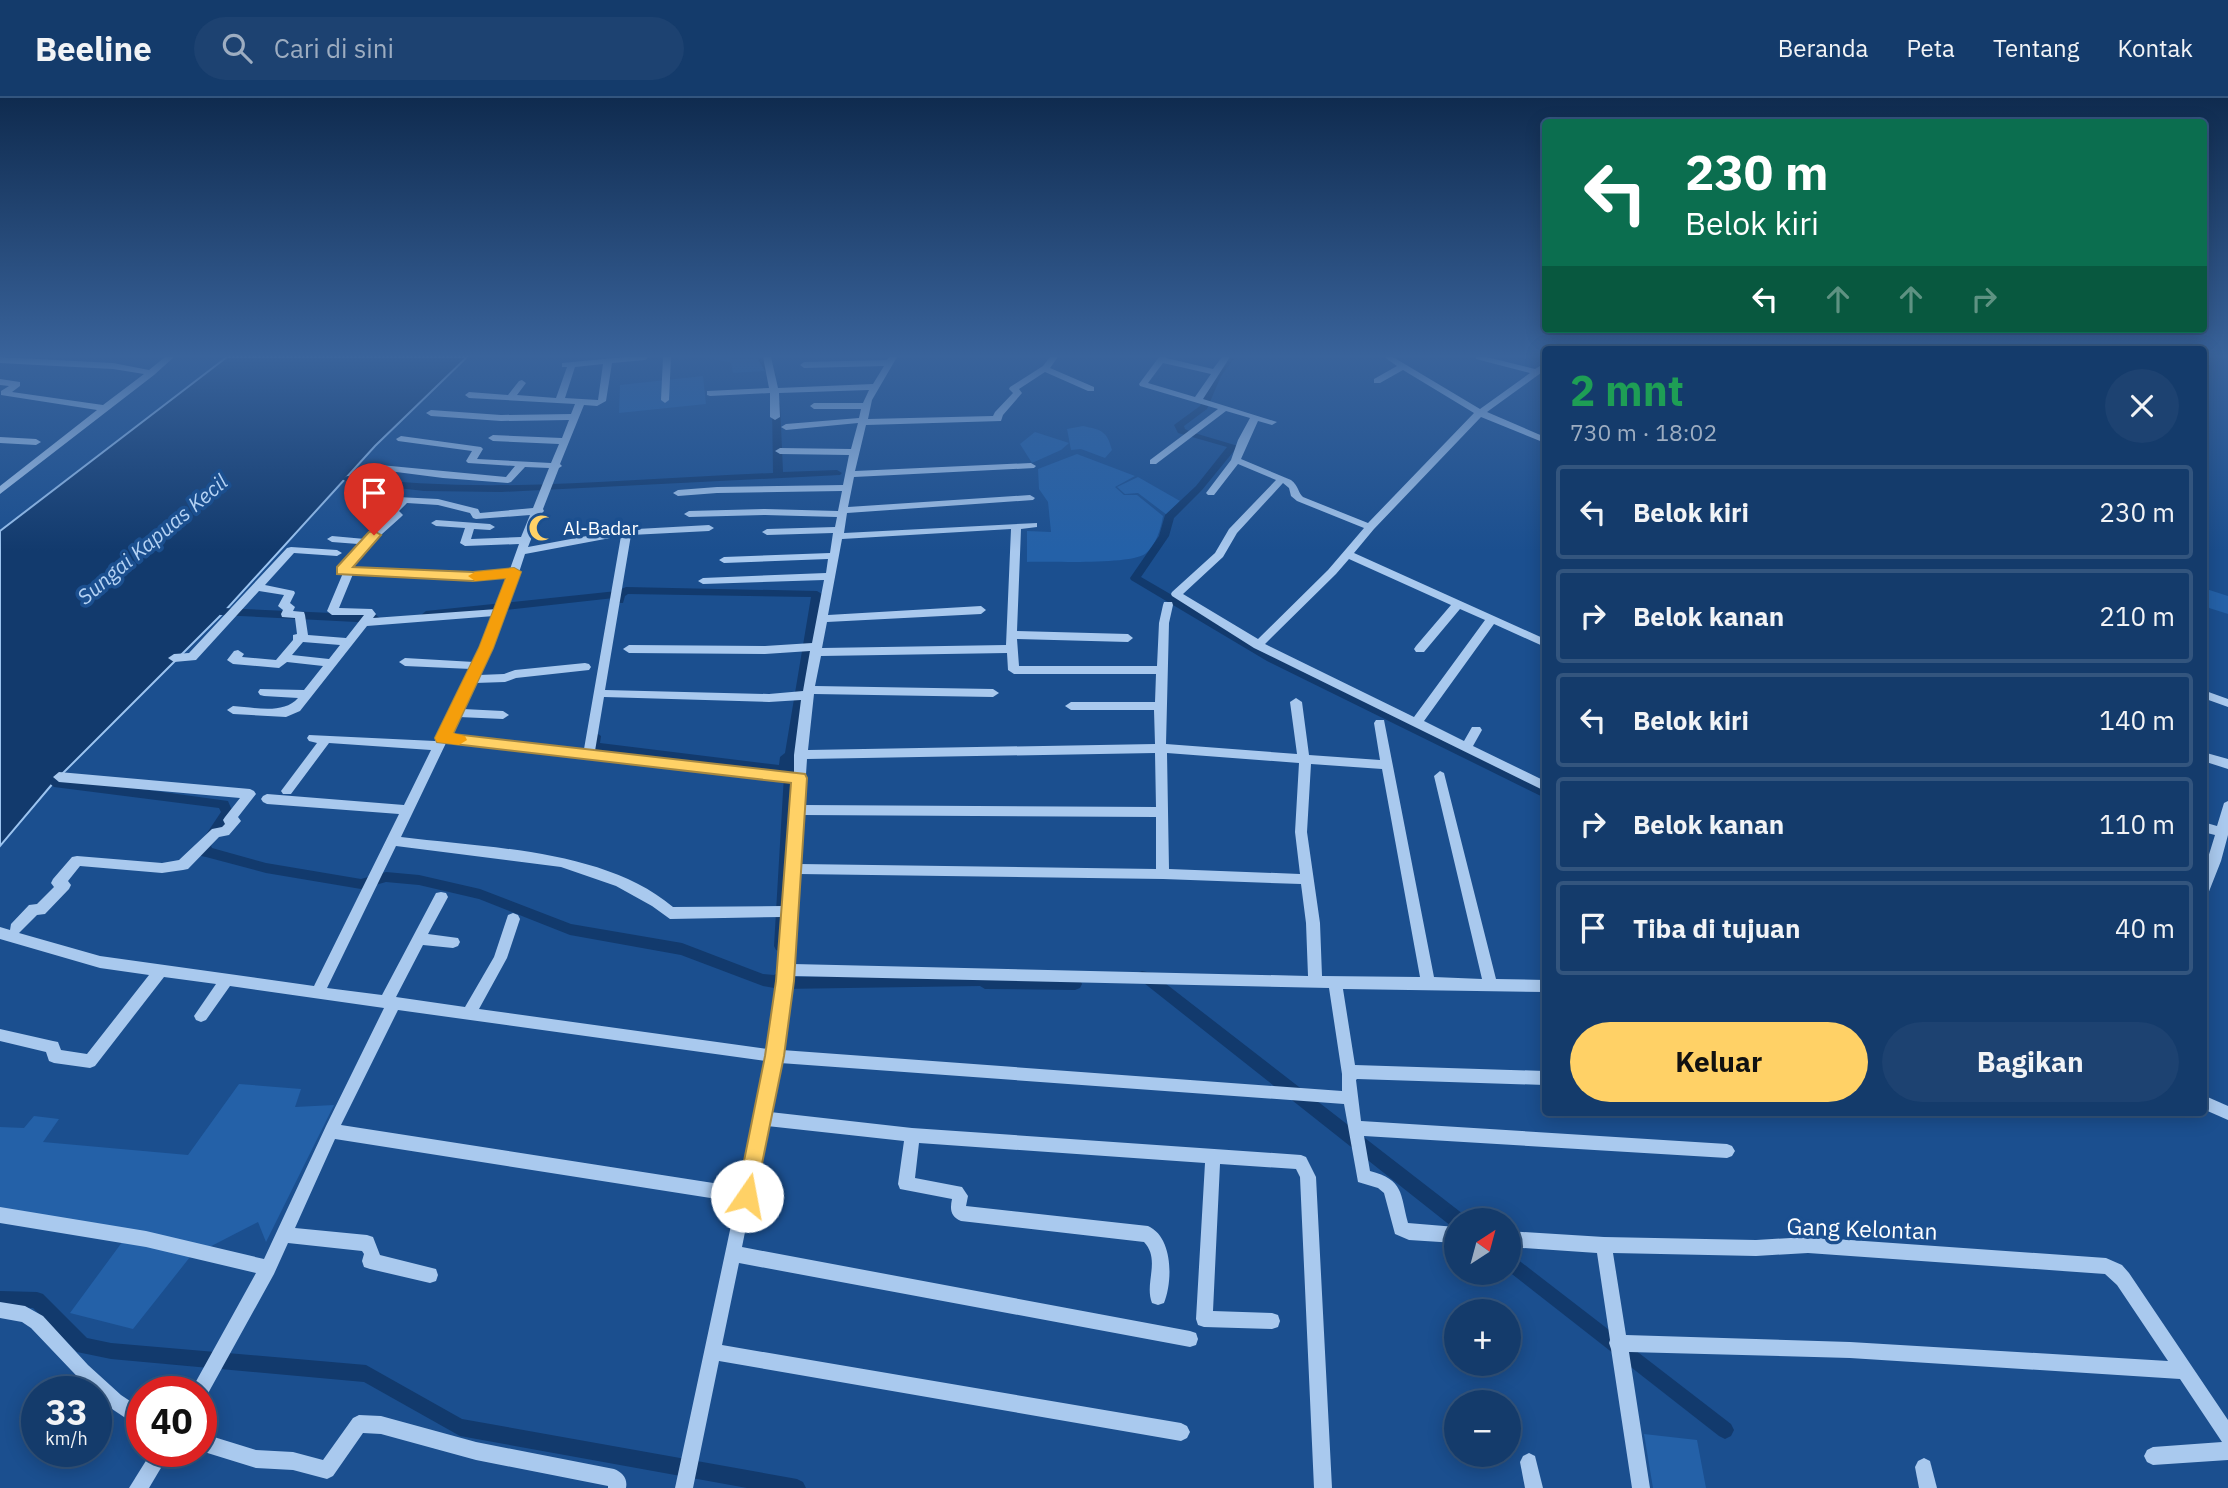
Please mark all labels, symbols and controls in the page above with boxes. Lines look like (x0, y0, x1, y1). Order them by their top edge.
search box (194, 17, 684, 80)
text: Beeline (35, 27, 152, 70)
icon: search (218, 29, 256, 67)
text: Cari di sini (274, 31, 394, 65)
text: Beranda (1778, 32, 1868, 64)
text: Peta (1906, 32, 1955, 64)
text: Tentang (1993, 32, 2079, 64)
text: Kontak (2117, 32, 2193, 64)
text: 230 m (1685, 140, 1829, 203)
icon: left (1570, 147, 1661, 238)
text: Belok kiri (1685, 202, 1819, 244)
icon: left (1746, 280, 1784, 318)
icon: ahead (1819, 280, 1857, 318)
icon: ahead (1892, 280, 1930, 318)
icon: right (1965, 280, 2003, 318)
text: 2 mnt (1570, 363, 1684, 418)
button: close (2105, 369, 2179, 443)
text: 730 m · 18:02 (1570, 417, 1717, 447)
pin (344, 463, 404, 535)
water label: Sungai Kapuas Kecil (71, 467, 234, 610)
icon: arrive (355, 474, 393, 512)
icon: left (1574, 493, 1612, 531)
text: Belok kiri (1633, 495, 1749, 529)
text: 230 m (2099, 495, 2175, 529)
mosque icon: Al-Badar (527, 513, 557, 543)
place label: Al-Badar (563, 516, 638, 540)
icon: right (1574, 597, 1612, 635)
text: Belok kanan (1633, 599, 1784, 633)
text: 210 m (2099, 599, 2175, 633)
icon: left (1574, 701, 1612, 739)
text: Belok kiri (1633, 703, 1749, 737)
text: 140 m (2099, 703, 2175, 737)
icon: right (1574, 805, 1612, 843)
text: Belok kanan (1633, 807, 1784, 841)
text: 110 m (2099, 807, 2175, 841)
icon: arrive (1574, 909, 1612, 947)
text: Tiba di tujuan (1633, 911, 1800, 945)
text: 40 m (2115, 911, 2175, 945)
button: Keluar (1570, 1022, 1868, 1102)
button: Bagikan (1882, 1022, 2179, 1102)
position arrow (710, 1159, 784, 1233)
north arrow (1444, 1208, 1521, 1284)
map controls (1444, 1208, 1521, 1467)
street label: Gang Kelontan (1786, 1210, 1938, 1246)
button: + (1444, 1299, 1521, 1376)
speed limit sign: 40 (126, 1376, 217, 1467)
text: 33 (45, 1389, 88, 1435)
button: − (1444, 1390, 1521, 1467)
text: km/h (45, 1427, 88, 1450)

